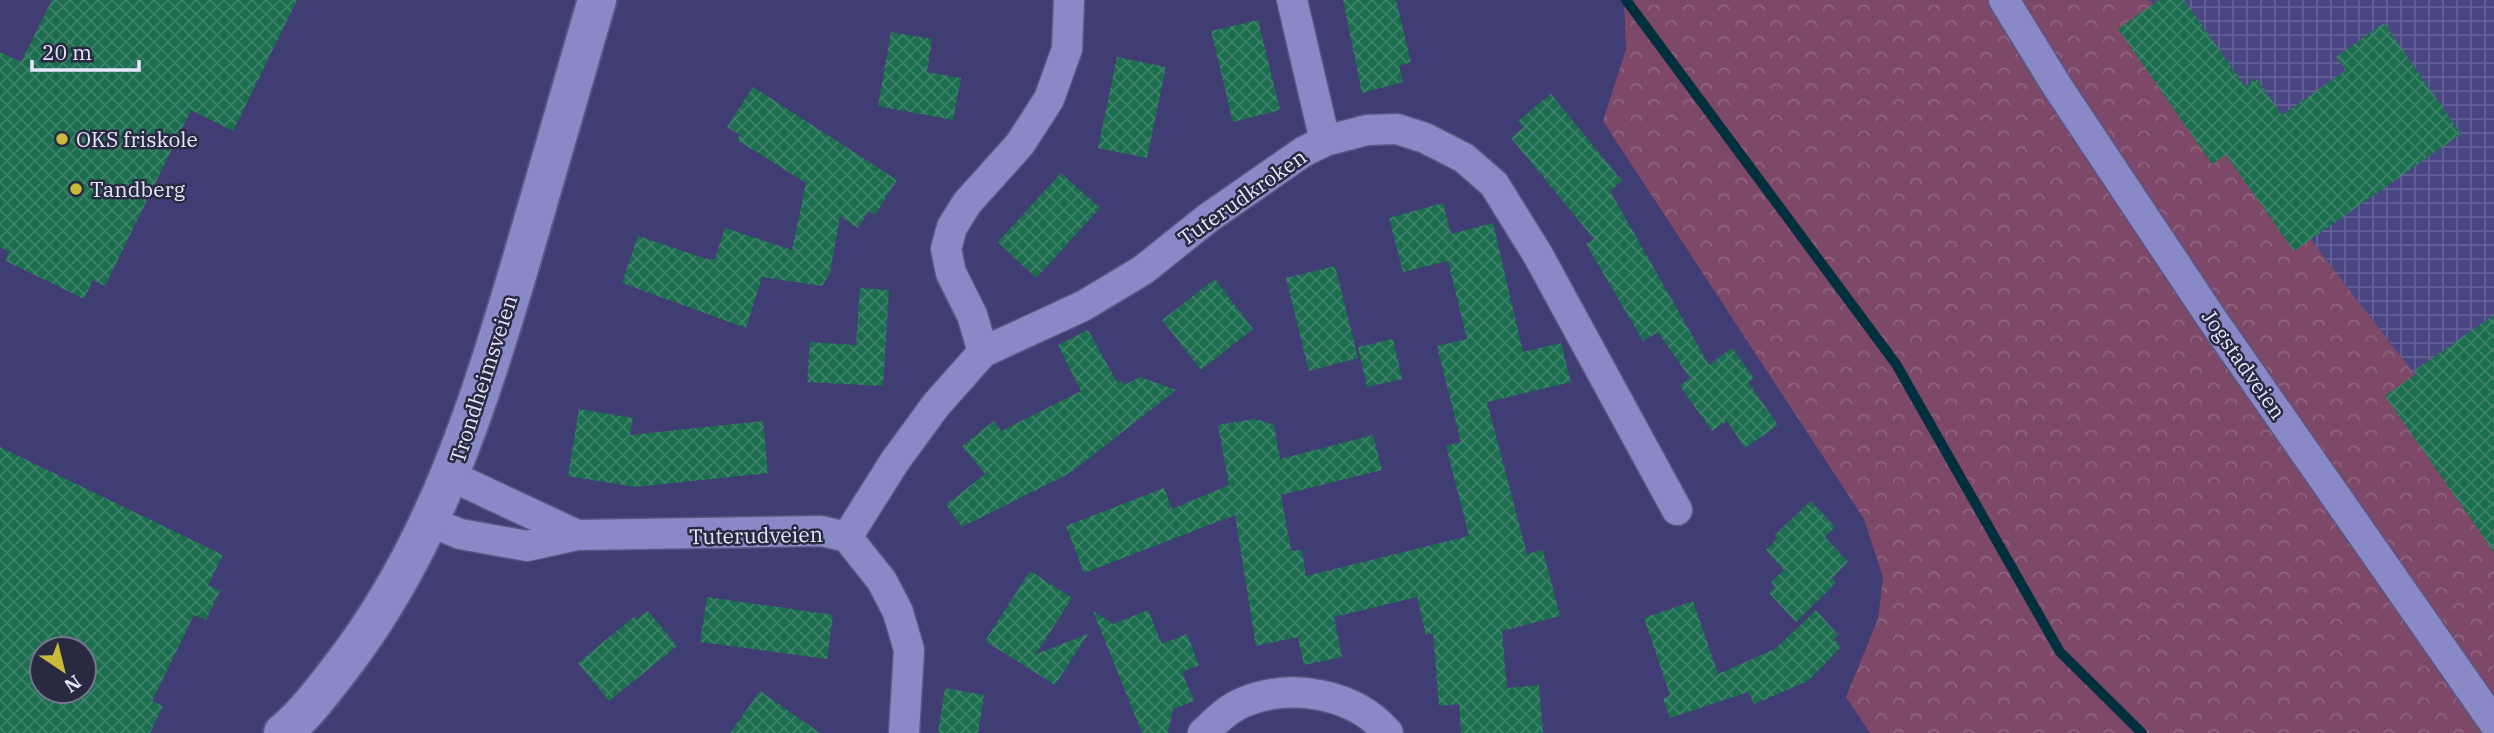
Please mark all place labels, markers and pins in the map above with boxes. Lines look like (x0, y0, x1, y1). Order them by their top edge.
place label: OKS friskole (76, 125, 198, 153)
marker: OKS friskole (54, 131, 70, 147)
place label: Tandberg (90, 175, 186, 203)
marker: Tandberg (68, 181, 84, 197)

